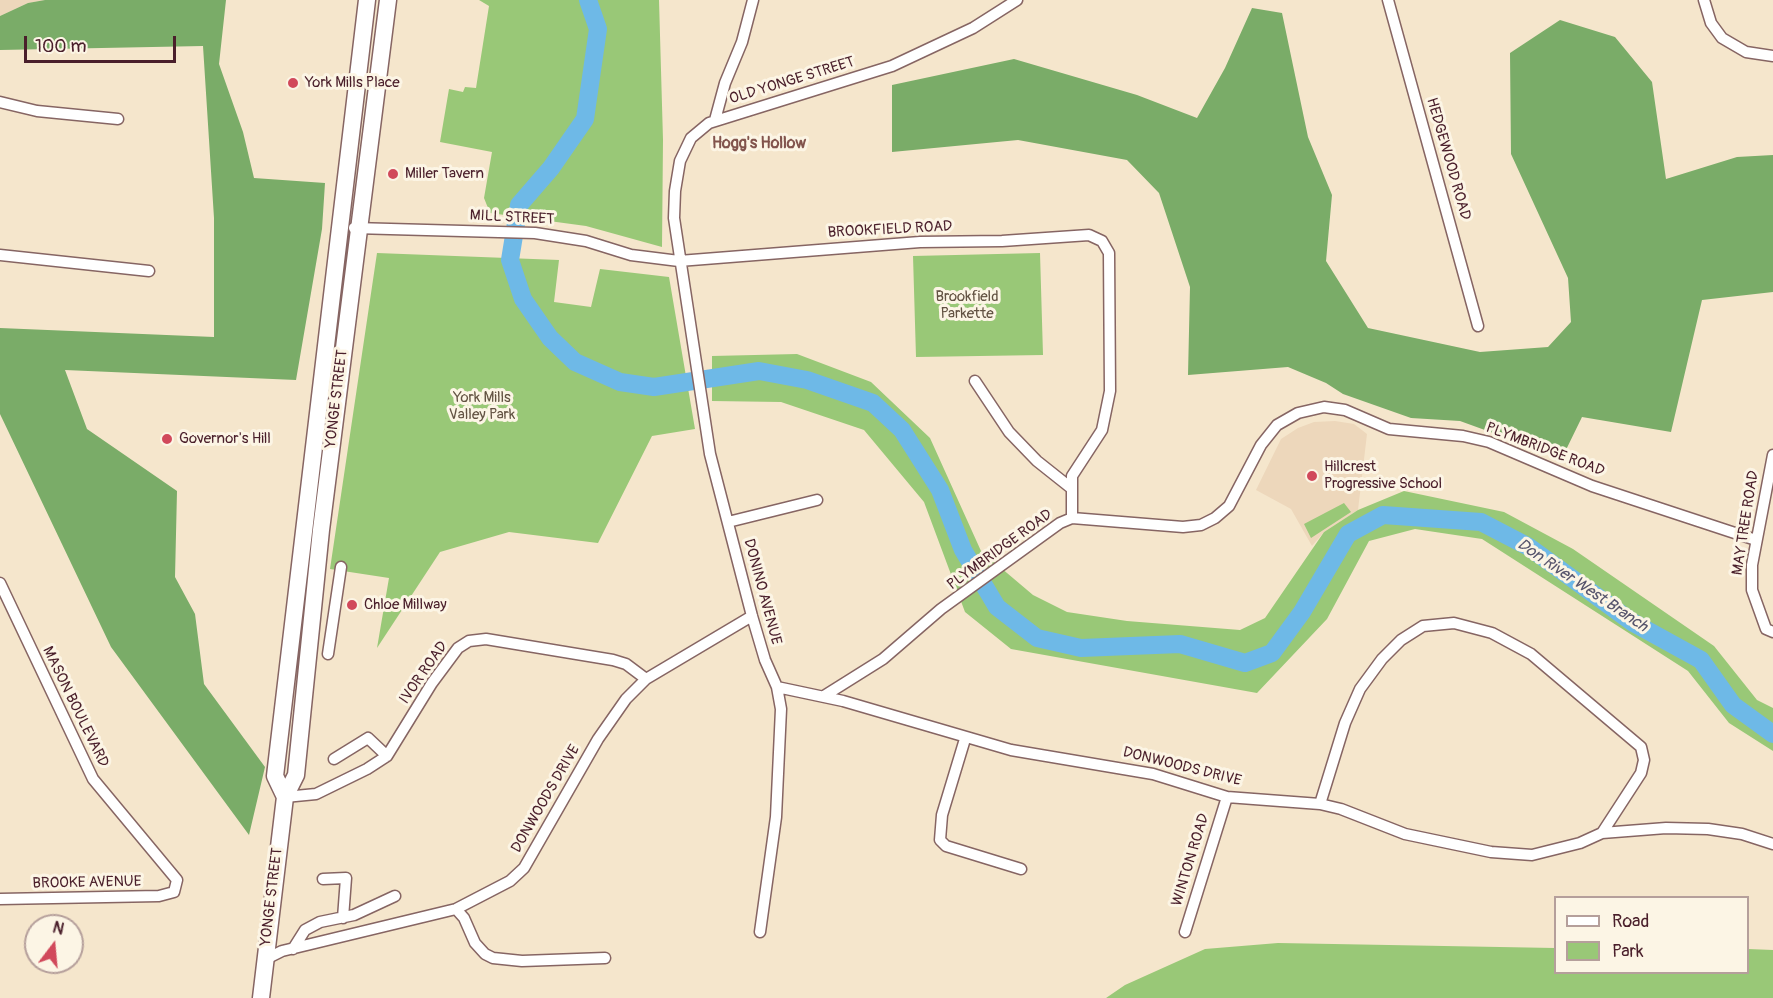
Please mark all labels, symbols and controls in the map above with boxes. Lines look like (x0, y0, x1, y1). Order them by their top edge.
scale bar (27, 24, 178, 62)
text: 100 m (35, 35, 87, 58)
street label: OLD YONGE STREET (727, 53, 857, 109)
place label: York Mills Place (305, 74, 400, 92)
marker: York Mills Place (286, 76, 300, 90)
street label: HEDGEWOOD ROAD (1422, 96, 1474, 222)
district label: Hogg's Hollow (712, 134, 806, 154)
place label: Miller Tavern (405, 165, 484, 183)
marker: Miller Tavern (386, 167, 400, 181)
street label: MILL STREET (469, 207, 555, 229)
street label: BROOKFIELD ROAD (827, 218, 953, 242)
park label: Brookfield Parkette (936, 288, 998, 323)
street label: YONGE STREET (322, 349, 352, 449)
park label: York Mills Valley Park (449, 389, 515, 424)
street label: PLYMBRIDGE ROAD (1483, 419, 1607, 481)
place label: Governor's Hill (179, 430, 271, 448)
marker: Governor's Hill (160, 432, 174, 446)
place label: Hillcrest Progressive School (1324, 458, 1442, 493)
marker: Hillcrest Progressive School (1305, 469, 1319, 483)
street label: MAY TREE ROAD (1729, 469, 1763, 577)
street label: PLYMBRIDGE ROAD (944, 506, 1056, 594)
water label: Don River West Branch (1513, 535, 1651, 637)
street label: DONINO AVENUE (739, 537, 785, 647)
place label: Chloe Millway (364, 596, 447, 614)
marker: Chloe Millway (345, 598, 359, 612)
street label: IVOR ROAD (396, 638, 452, 708)
street label: MASON BOULEVARD (38, 644, 112, 770)
street label: DONWOODS DRIVE (508, 742, 584, 856)
street label: DONWOODS DRIVE (1121, 744, 1243, 790)
street label: WINTON ROAD (1168, 812, 1214, 908)
street label: YONGE STREET (257, 847, 287, 947)
street label: BROOKE AVENUE (32, 873, 142, 893)
legend (1554, 896, 1749, 974)
text: Road (1612, 910, 1649, 933)
north arrow (24, 914, 84, 974)
text: N (50, 918, 66, 940)
text: Park (1612, 940, 1644, 963)

